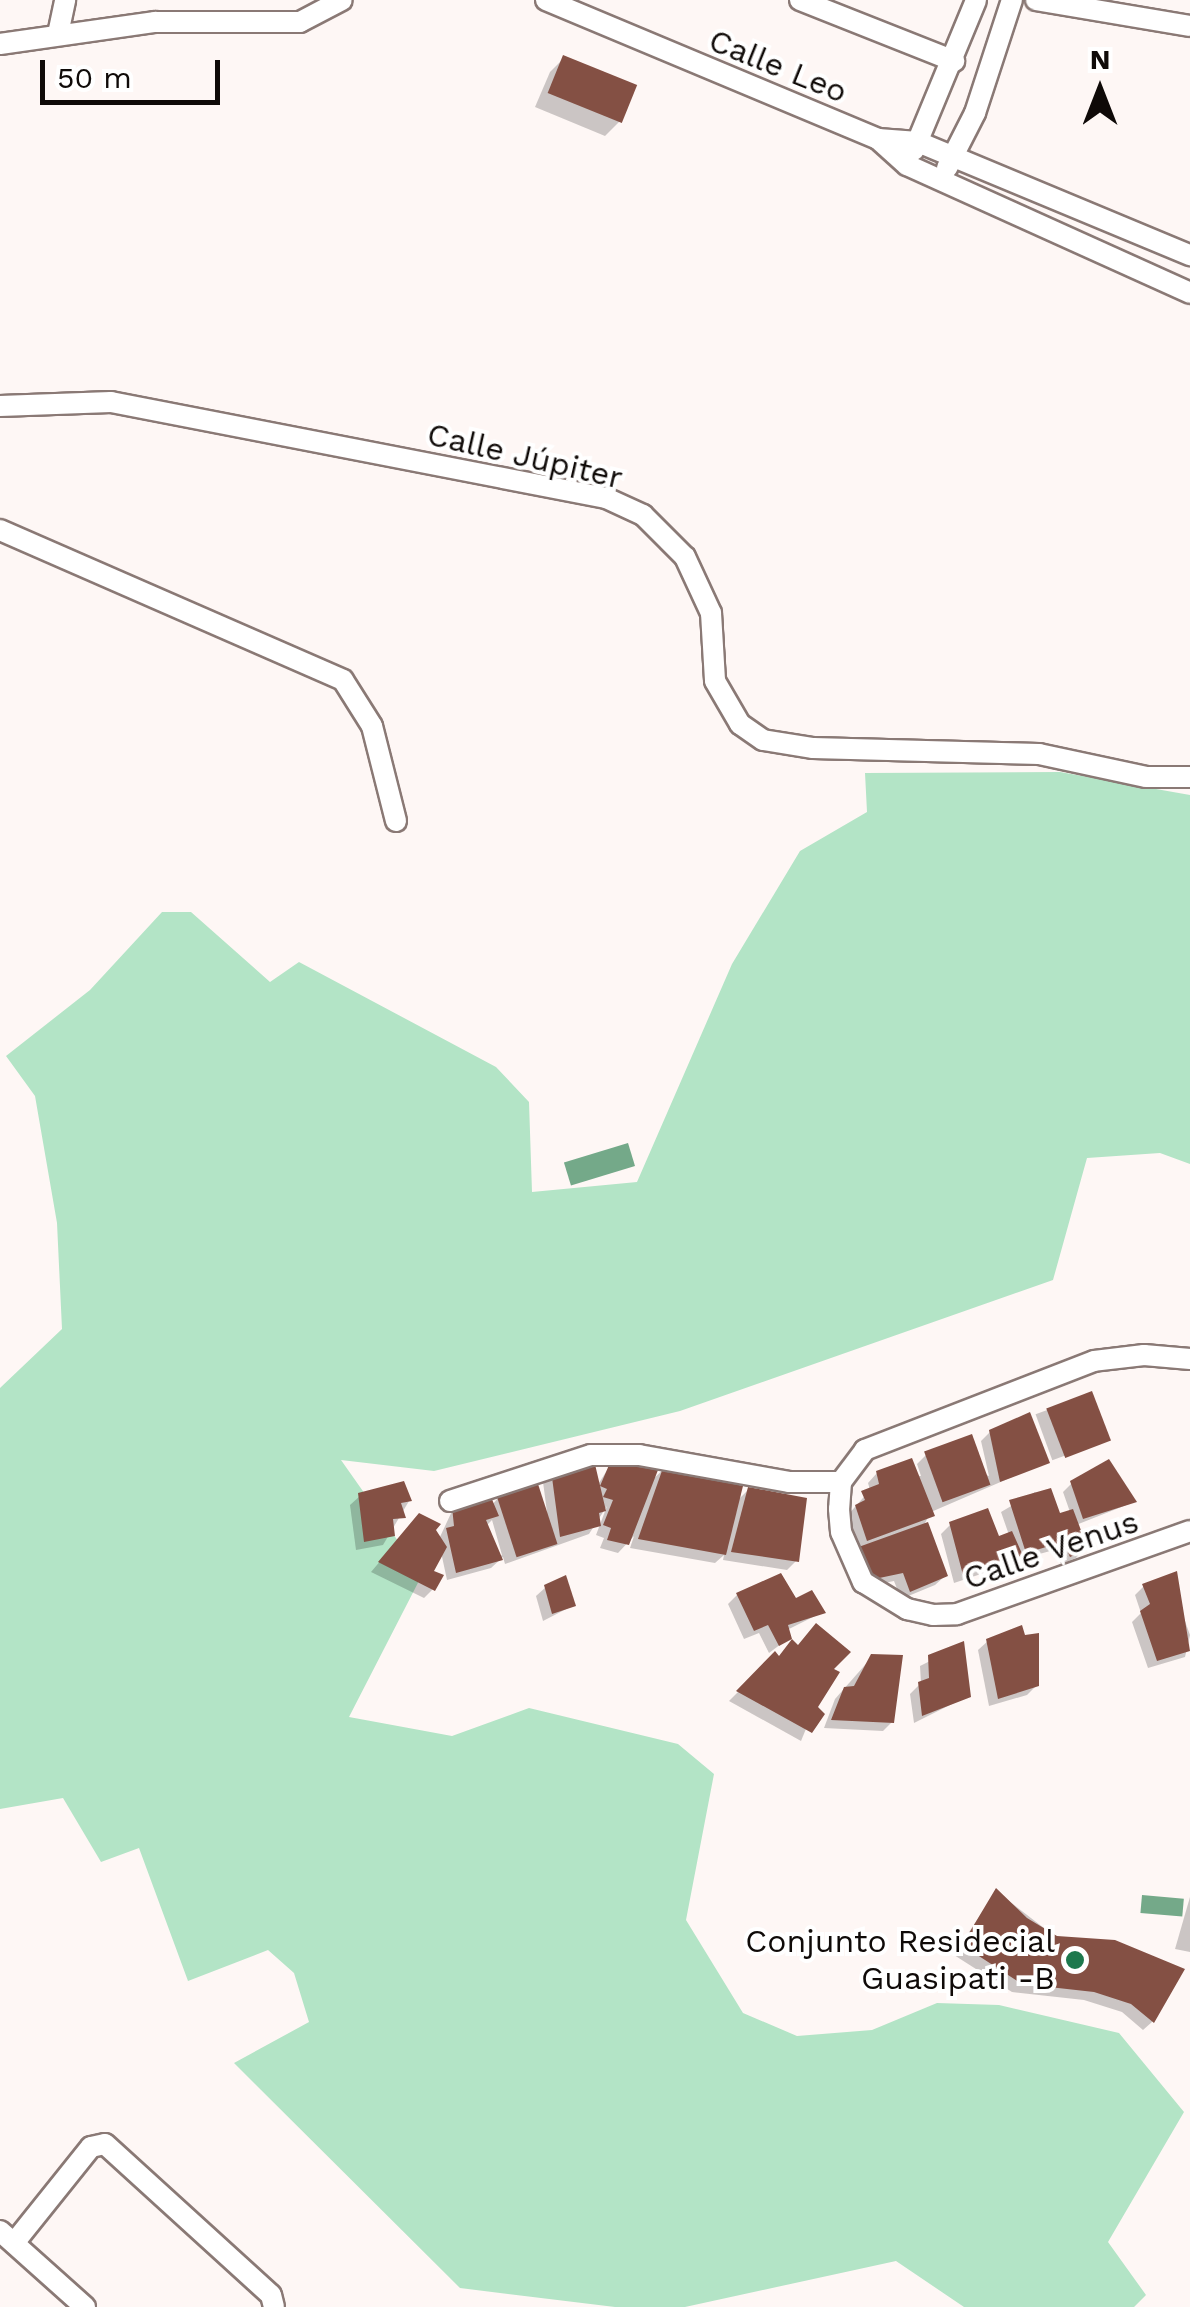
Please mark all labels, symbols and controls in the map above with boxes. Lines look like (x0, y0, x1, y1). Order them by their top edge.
street label: Calle Leo (703, 21, 853, 111)
scale bar (45, 40, 225, 102)
north arrow (1050, 40, 1150, 140)
text: N (1090, 43, 1110, 76)
text: 50 m (57, 60, 132, 95)
street label: Calle Júpiter (423, 415, 627, 497)
street label: Calle Venus (958, 1502, 1144, 1598)
place label: Conjunto Residecial Guasipati -B (745, 1923, 1055, 1998)
marker: Conjunto Residecial Guasipati -B (1064, 1949, 1086, 1971)

